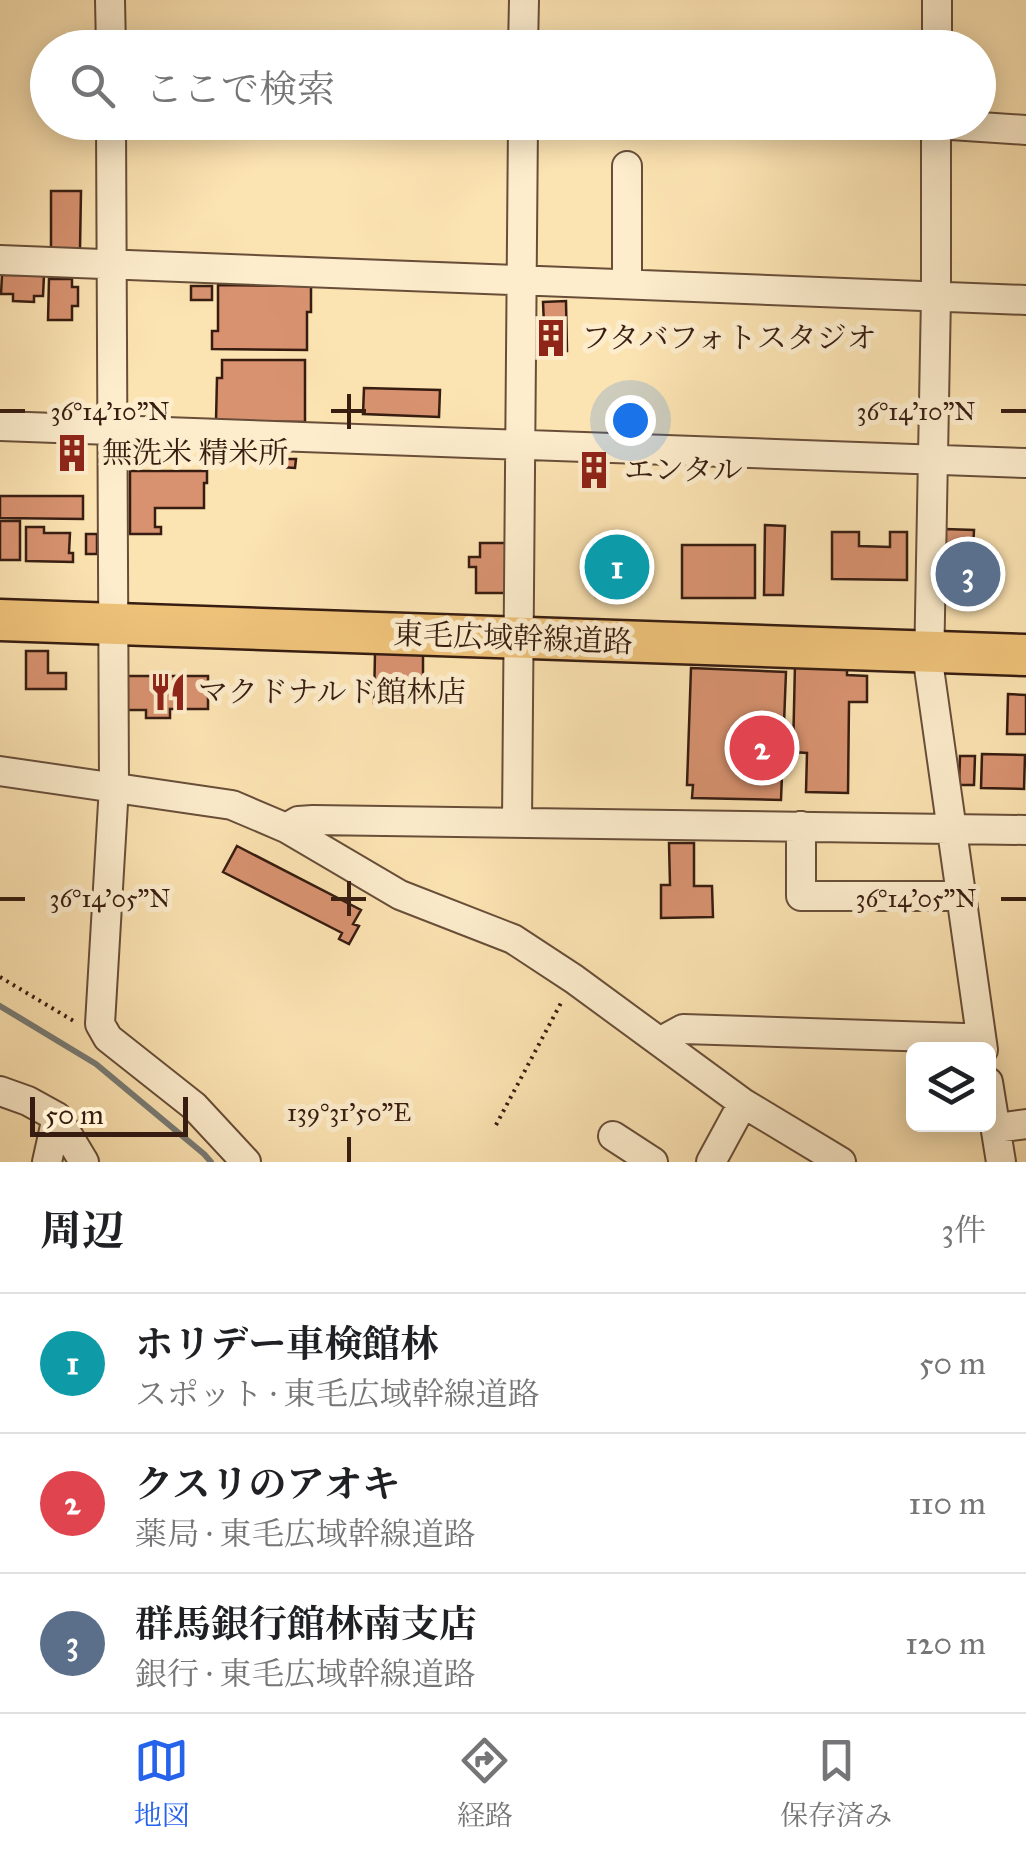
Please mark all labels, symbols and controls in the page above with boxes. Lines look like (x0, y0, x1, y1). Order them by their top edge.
search box (30, 30, 996, 140)
icon: search (65, 58, 120, 113)
text: ここで検索 (145, 66, 335, 112)
building icon: フタバフォトスタジオ (530, 317, 572, 359)
place label: フタバフォトスタジオ (581, 320, 877, 356)
your location (605, 395, 656, 446)
text: 36°14'10"N (50, 396, 170, 427)
text: 36°14'10"N (856, 396, 976, 427)
building icon: 無洗米 精米所 (51, 432, 93, 474)
place label: 無洗米 精米所 (102, 435, 288, 471)
building icon: エンタル (573, 449, 615, 491)
place label: エンタル (624, 452, 743, 488)
pin: 1 (584, 530, 650, 604)
pin: 3 (936, 536, 1000, 612)
street label: 東毛広域幹線道路 (392, 616, 634, 660)
restaurant icon: マクドナルド館林店 (147, 671, 189, 713)
place label: マクドナルド館林店 (198, 674, 467, 710)
pin: 2 (730, 710, 794, 786)
text: 36°14'05"N (50, 883, 170, 914)
text: 36°14'05"N (856, 883, 976, 914)
map controls (906, 1042, 996, 1132)
button: layers (906, 1042, 996, 1132)
scale bar (30, 1092, 188, 1136)
text: 50 m (45, 1097, 104, 1132)
text: 139°31'50"E (287, 1097, 411, 1128)
text: 周辺 (40, 1205, 124, 1257)
text: 3件 (941, 1211, 986, 1250)
text: ホリデー車検館林 (135, 1321, 438, 1367)
text: 1 (66, 1344, 79, 1383)
text: 50 m (919, 1344, 986, 1383)
text: スポット · 東毛広域幹線道路 (135, 1375, 540, 1414)
text: クスリのアオキ (135, 1461, 400, 1507)
text: 2 (65, 1484, 80, 1523)
text: 110 m (908, 1484, 986, 1523)
text: 薬局 · 東毛広域幹線道路 (135, 1515, 476, 1554)
text: 群馬銀行館林南支店 (135, 1601, 477, 1647)
text: 3 (66, 1624, 79, 1663)
text: 120 m (905, 1624, 986, 1663)
text: 銀行 · 東毛広域幹線道路 (135, 1655, 476, 1694)
tab: 地図 (134, 1733, 190, 1833)
tab: 経路 (457, 1733, 513, 1833)
tab: 保存済み (780, 1733, 892, 1833)

